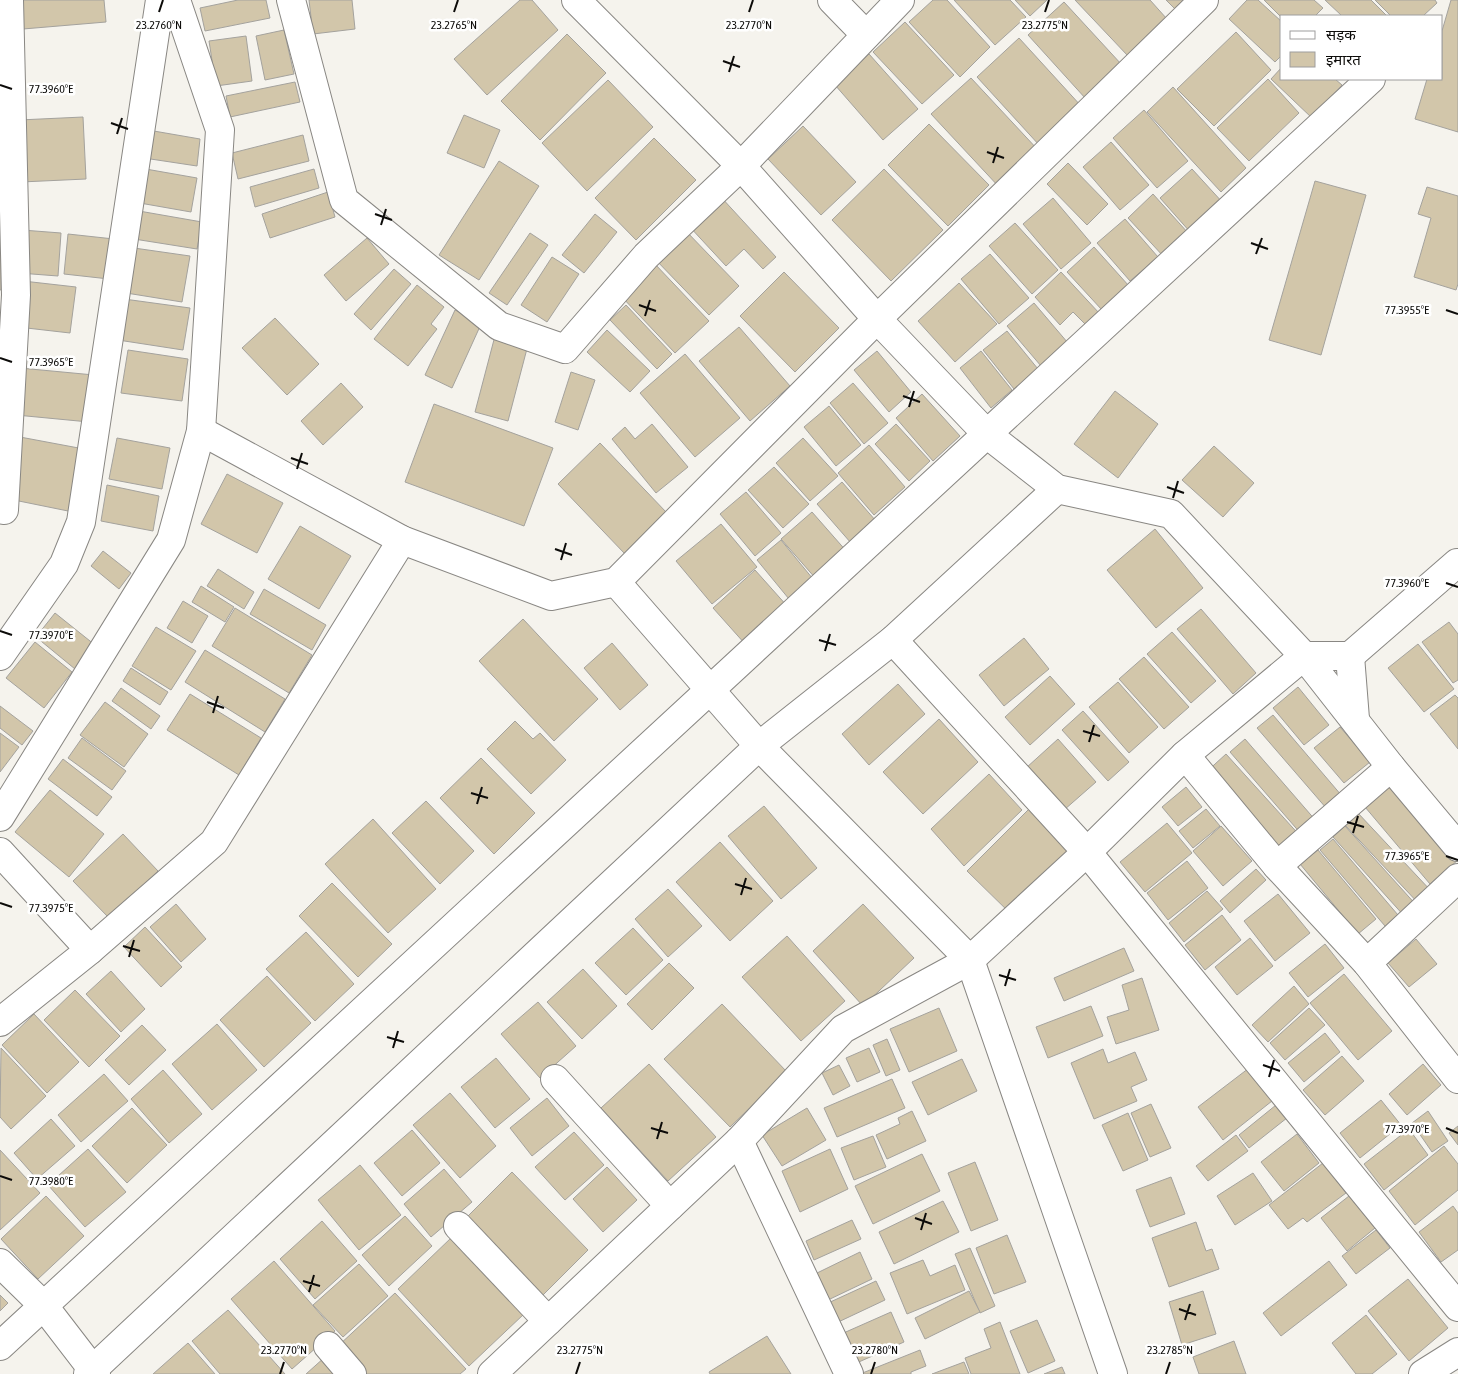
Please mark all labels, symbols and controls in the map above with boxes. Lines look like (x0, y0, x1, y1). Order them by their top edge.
legend (1280, 15, 1443, 80)
text: 23.2760°N (136, 18, 182, 32)
text: 23.2765°N (431, 18, 477, 32)
text: 23.2770°N (726, 18, 772, 32)
text: 23.2775°N (1022, 18, 1068, 32)
text: सड़क (1326, 26, 1356, 43)
text: इमारत (1326, 51, 1361, 68)
text: 77.3960°E (29, 82, 73, 96)
text: 77.3955°E (1385, 303, 1429, 317)
text: 77.3965°E (29, 355, 73, 369)
text: 77.3960°E (1385, 576, 1429, 590)
text: 77.3970°E (29, 628, 73, 642)
text: 77.3965°E (1385, 849, 1429, 863)
text: 77.3975°E (29, 901, 73, 915)
text: 77.3970°E (1385, 1122, 1429, 1136)
text: 77.3980°E (29, 1174, 73, 1188)
text: 23.2770°N (261, 1343, 307, 1357)
text: 23.2775°N (557, 1343, 603, 1357)
text: 23.2780°N (852, 1343, 898, 1357)
text: 23.2785°N (1147, 1343, 1193, 1357)

